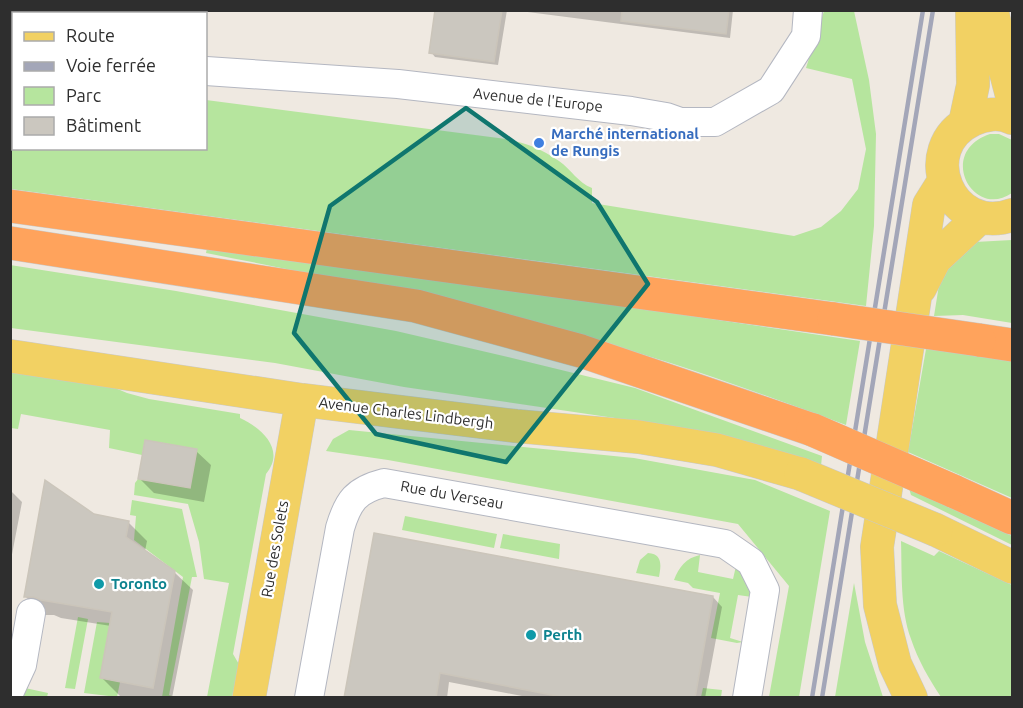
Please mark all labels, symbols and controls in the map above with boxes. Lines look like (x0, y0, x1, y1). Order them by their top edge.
legend (12, 12, 207, 150)
text: Route (66, 25, 115, 45)
text: Voie ferrée (66, 55, 156, 75)
street label: Avenue de l'Europe (472, 84, 604, 115)
text: Parc (66, 85, 101, 105)
text: Bâtiment (66, 115, 141, 135)
place label: Marché international de Rungis (551, 125, 699, 159)
marker: Marché international de Rungis (532, 136, 546, 150)
street label: Avenue Charles Lindbergh (318, 393, 494, 432)
street label: Rue du Verseau (399, 477, 505, 512)
street label: Rue des Solets (258, 499, 291, 599)
place label: Toronto (111, 575, 167, 592)
marker: Toronto (92, 577, 106, 591)
place label: Perth (543, 626, 582, 643)
marker: Perth (524, 628, 538, 642)

